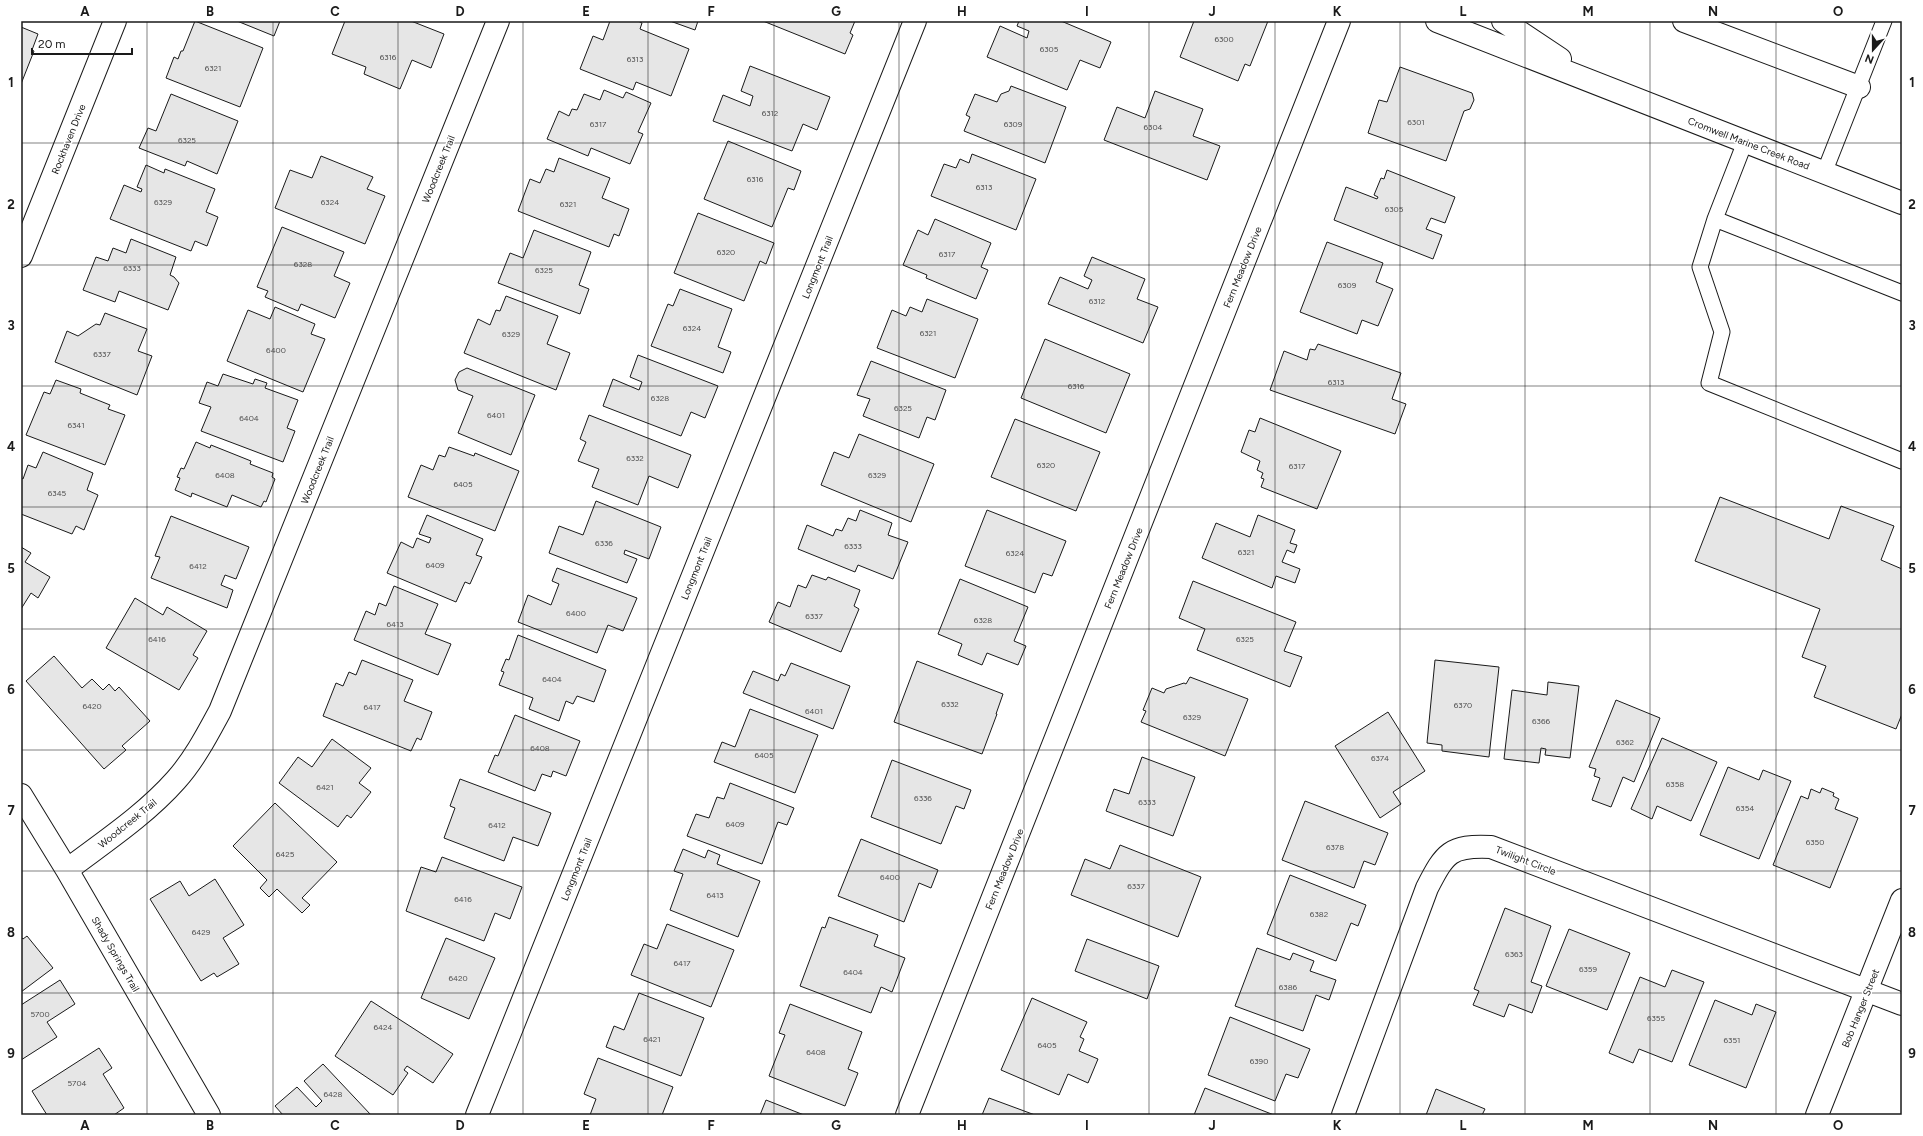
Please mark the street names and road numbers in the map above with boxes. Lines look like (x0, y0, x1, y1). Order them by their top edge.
street label: Rockhaven Drive (48, 102, 89, 176)
street label: Cromwell Marine Creek Road (1686, 114, 1812, 173)
street label: Woodcreek Trail (419, 133, 458, 205)
street label: Fern Meadow Drive (1220, 224, 1265, 310)
street label: Longmont Trail (799, 234, 836, 301)
street label: Woodcreek Trail (298, 434, 337, 506)
street label: Fern Meadow Drive (1101, 525, 1146, 611)
street label: Longmont Trail (678, 535, 715, 602)
street label: Woodcreek Trail (95, 796, 159, 851)
street label: Fern Meadow Drive (982, 826, 1027, 912)
street label: Longmont Trail (558, 836, 595, 903)
street label: Twilight Circle (1494, 843, 1558, 878)
street label: Shady Springs Trail (89, 914, 142, 994)
street label: Bob Hanger Street (1839, 967, 1882, 1049)

